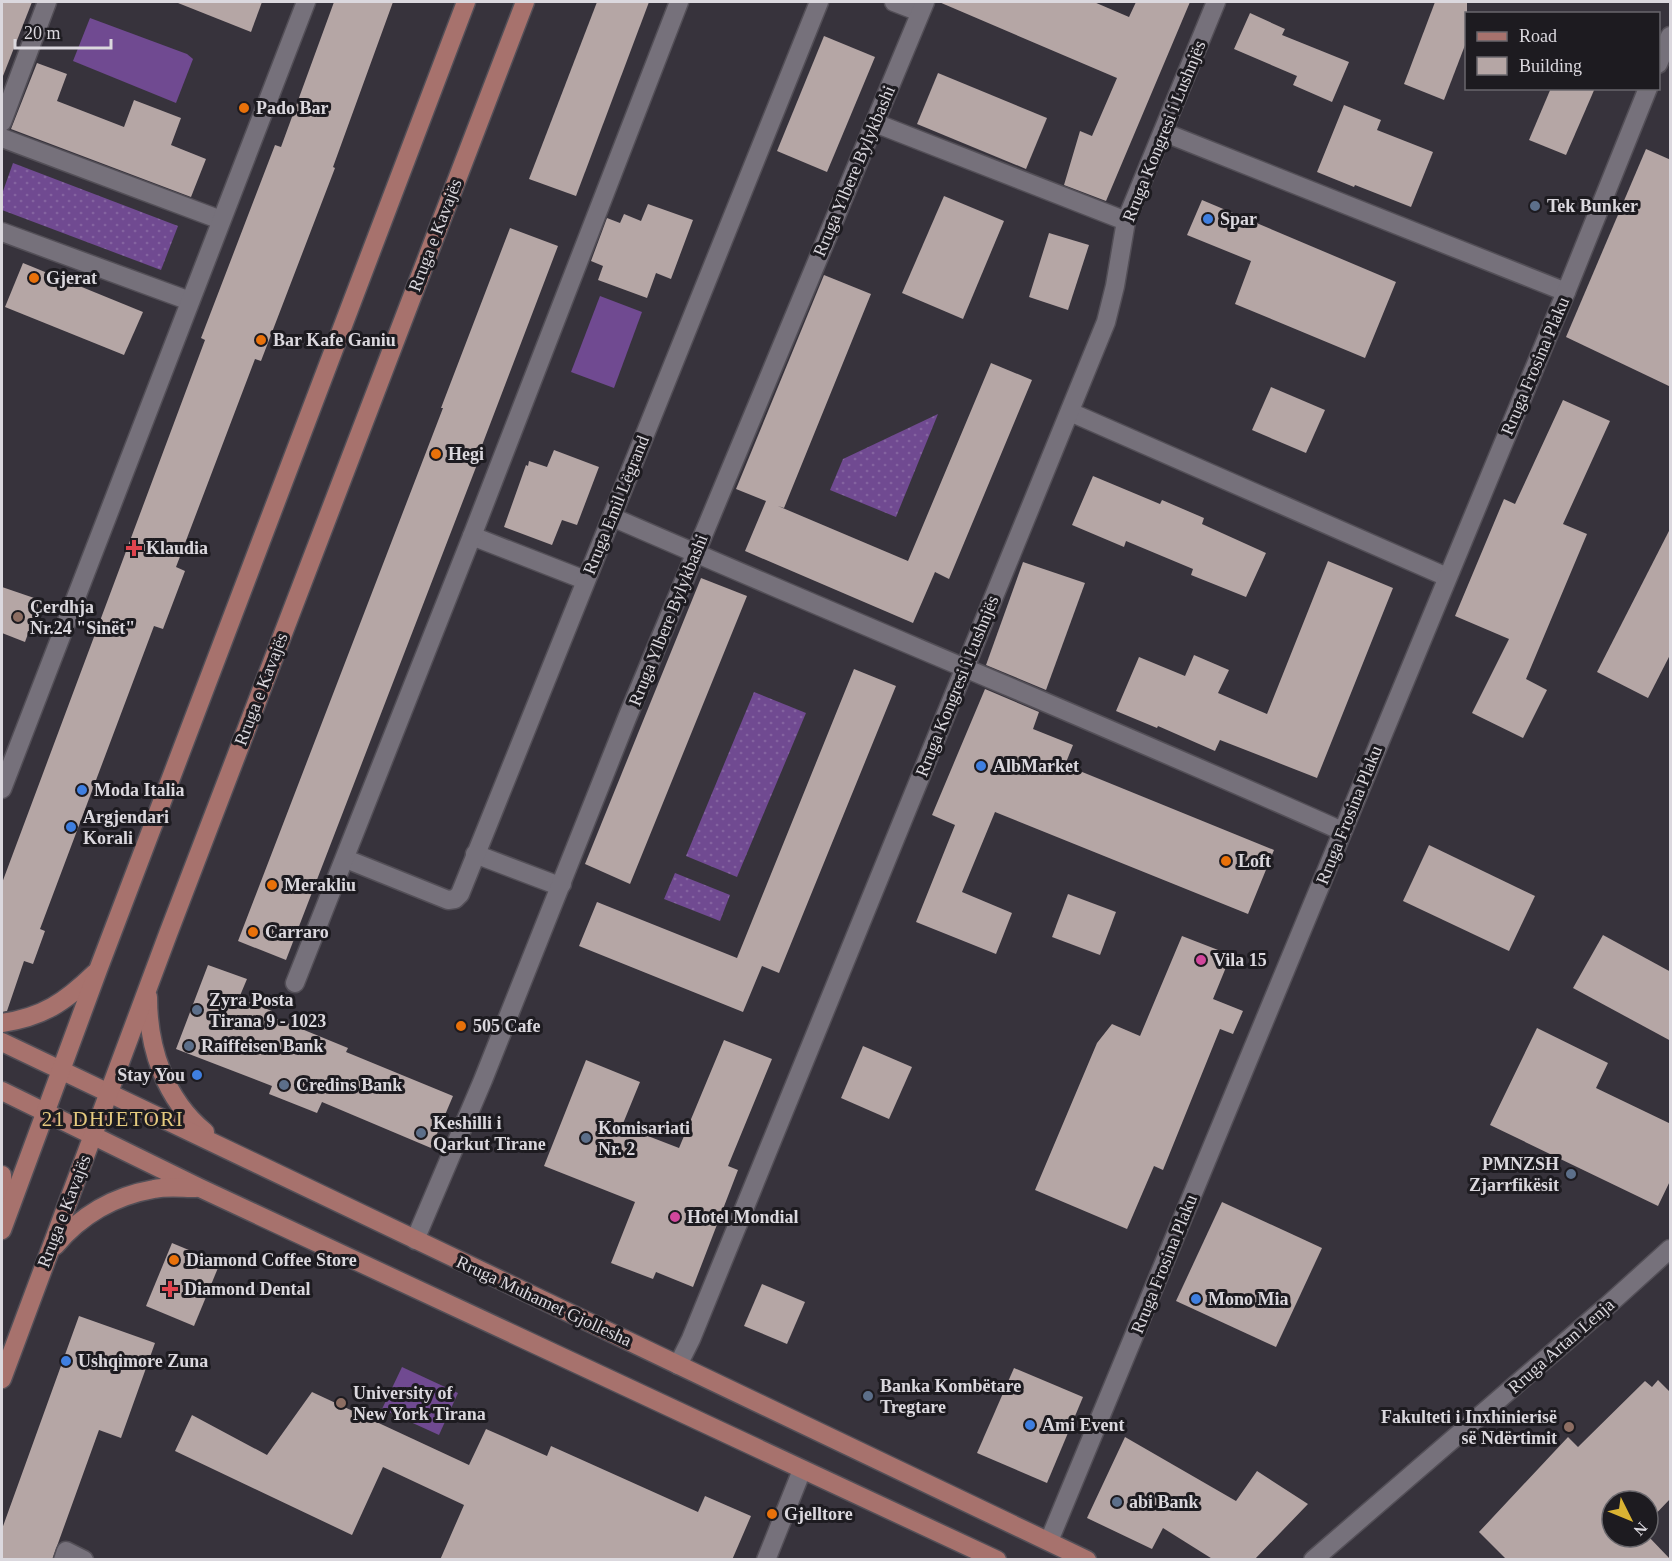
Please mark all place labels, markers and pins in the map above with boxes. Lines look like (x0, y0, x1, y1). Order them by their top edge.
place label: Pado Bar (256, 98, 329, 118)
marker: Pado Bar (237, 101, 251, 115)
place label: Tek Bunker (1547, 196, 1638, 216)
marker: Tek Bunker (1528, 199, 1542, 213)
place label: Spar (1220, 209, 1257, 229)
marker: Spar (1201, 212, 1215, 226)
place label: Gjerat (46, 268, 97, 288)
marker: Gjerat (27, 271, 41, 285)
place label: Bar Kafe Ganiu (273, 330, 396, 350)
marker: Bar Kafe Ganiu (254, 333, 268, 347)
place label: Hegi (448, 444, 484, 464)
marker: Hegi (429, 447, 443, 461)
place label: Klaudia (146, 538, 208, 558)
marker: Klaudia (127, 541, 141, 555)
place label: Çerdhja Nr.24 "Sinët" (30, 597, 135, 638)
marker: Çerdhja Nr.24 "Sinët" (11, 610, 25, 624)
place label: AlbMarket (993, 756, 1079, 776)
marker: AlbMarket (974, 759, 988, 773)
place label: Moda Italia (94, 780, 185, 800)
marker: Moda Italia (75, 783, 89, 797)
place label: Argjendari Korali (83, 807, 169, 848)
marker: Argjendari Korali (64, 820, 78, 834)
place label: Loft (1238, 851, 1271, 871)
marker: Loft (1219, 854, 1233, 868)
place label: Merakliu (284, 875, 356, 895)
marker: Merakliu (265, 878, 279, 892)
place label: Carraro (265, 922, 329, 942)
marker: Carraro (246, 925, 260, 939)
place label: Vila 15 (1213, 950, 1267, 970)
marker: Vila 15 (1194, 953, 1208, 967)
place label: Zyra Posta Tirana 9 - 1023 (209, 990, 326, 1031)
marker: Zyra Posta Tirana 9 - 1023 (190, 1003, 204, 1017)
place label: 505 Cafe (473, 1016, 540, 1036)
marker: 505 Cafe (454, 1019, 468, 1033)
place label: Raiffeisen Bank (201, 1036, 324, 1056)
marker: Raiffeisen Bank (182, 1039, 196, 1053)
place label: Stay You (117, 1065, 185, 1085)
marker: Stay You (190, 1068, 204, 1082)
place label: Credins Bank (296, 1075, 402, 1095)
marker: Credins Bank (277, 1078, 291, 1092)
place label: Keshilli i Qarkut Tirane (433, 1113, 546, 1154)
place label: Komisariati Nr. 2 (598, 1118, 690, 1159)
marker: Keshilli i Qarkut Tirane (414, 1126, 428, 1140)
marker: Komisariati Nr. 2 (579, 1131, 593, 1145)
place label: PMNZSH Zjarrfikësit (1469, 1154, 1559, 1195)
marker: PMNZSH Zjarrfikësit (1564, 1167, 1578, 1181)
place label: Hotel Mondial (687, 1207, 799, 1227)
marker: Hotel Mondial (668, 1210, 682, 1224)
place label: Diamond Coffee Store (186, 1250, 357, 1270)
marker: Diamond Coffee Store (167, 1253, 181, 1267)
place label: Diamond Dental (184, 1279, 311, 1299)
marker: Diamond Dental (161, 1280, 179, 1298)
place label: Mono Mia (1208, 1289, 1289, 1309)
marker: Mono Mia (1189, 1292, 1203, 1306)
place label: Ushqimore Zuna (78, 1351, 208, 1371)
marker: Ushqimore Zuna (59, 1354, 73, 1368)
place label: Banka Kombëtare Tregtare (880, 1376, 1021, 1417)
place label: University of New York Tirana (353, 1383, 486, 1424)
marker: Banka Kombëtare Tregtare (861, 1389, 875, 1403)
marker: University of New York Tirana (334, 1396, 348, 1410)
place label: Fakulteti i Inxhinierisë së Ndërtimit (1381, 1407, 1557, 1448)
place label: Ami Event (1042, 1415, 1125, 1435)
marker: Ami Event (1023, 1418, 1037, 1432)
marker: Fakulteti i Inxhinierisë së Ndërtimit (1562, 1420, 1576, 1434)
place label: abi Bank (1129, 1492, 1199, 1512)
marker: abi Bank (1110, 1495, 1124, 1509)
place label: Gjelltore (784, 1504, 853, 1524)
marker: Gjelltore (765, 1507, 779, 1521)

